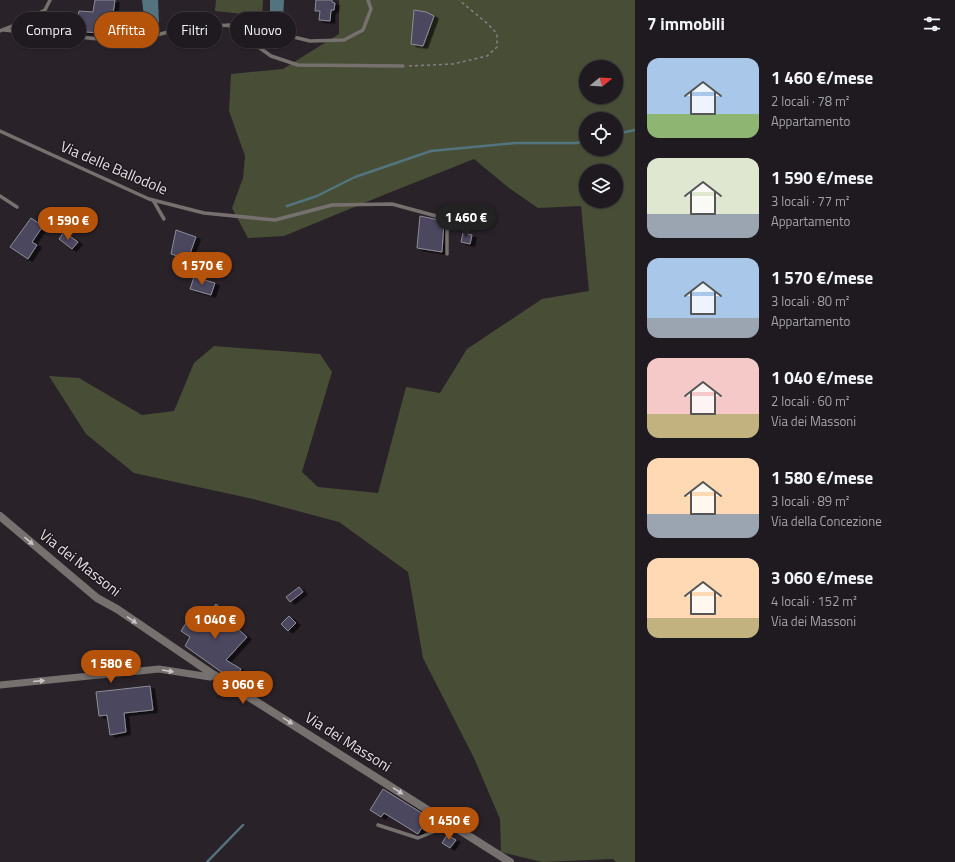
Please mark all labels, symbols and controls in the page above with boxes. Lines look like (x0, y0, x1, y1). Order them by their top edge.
text: 7 immobili (647, 11, 725, 37)
chip: Compra (12, 12, 86, 48)
chip: Affitta (94, 12, 159, 48)
chip: Filtri (167, 12, 222, 48)
chip: Nuovo (230, 12, 296, 48)
icon: filters (921, 13, 943, 35)
north arrow (579, 60, 623, 104)
map controls (579, 60, 623, 208)
text: 1 460 €/mese (771, 65, 873, 91)
icon: home (679, 74, 727, 122)
text: 2 locali · 78 m² (771, 91, 850, 111)
text: Appartamento (771, 111, 850, 131)
button: locate (579, 112, 623, 156)
street label: Via delle Ballodole (57, 135, 171, 201)
button: layers (579, 164, 623, 208)
text: 1 590 €/mese (771, 165, 873, 191)
icon: home (679, 174, 727, 222)
text: 3 locali · 77 m² (771, 191, 850, 211)
pin: 1 460 € (429, 204, 503, 238)
pin: 1 590 € (31, 207, 105, 241)
text: 1 460 € (445, 207, 487, 227)
text: 1 590 € (47, 210, 89, 230)
text: Appartamento (771, 211, 850, 231)
pin: 1 570 € (165, 252, 239, 286)
text: 1 570 € (181, 255, 223, 275)
text: 1 570 €/mese (771, 265, 873, 291)
icon: home (679, 274, 727, 322)
text: 3 locali · 80 m² (771, 291, 850, 311)
text: Appartamento (771, 311, 850, 331)
text: 1 040 €/mese (771, 365, 873, 391)
icon: home (679, 374, 727, 422)
text: 2 locali · 60 m² (771, 391, 850, 411)
text: Via dei Massoni (771, 411, 856, 431)
text: 1 580 €/mese (771, 465, 873, 491)
icon: home (679, 474, 727, 522)
text: 3 locali · 89 m² (771, 491, 850, 511)
text: Via della Concezione (771, 511, 882, 531)
street label: Via dei Massoni (35, 523, 126, 602)
one-way arrow (24, 537, 35, 546)
text: 3 060 €/mese (771, 565, 873, 591)
icon: home (679, 574, 727, 622)
text: 4 locali · 152 m² (771, 591, 857, 611)
pin: 1 040 € (178, 606, 252, 640)
text: 1 040 € (194, 609, 236, 629)
text: Via dei Massoni (771, 611, 856, 631)
one-way arrow (127, 616, 138, 624)
pin: 1 580 € (74, 650, 148, 684)
text: 1 580 € (90, 653, 132, 673)
one-way arrow (162, 668, 174, 674)
pin: 3 060 € (206, 671, 280, 705)
text: 3 060 € (222, 674, 264, 694)
one-way arrow (33, 678, 45, 684)
street label: Via dei Massoni (301, 706, 396, 777)
one-way arrow (282, 718, 294, 725)
one-way arrow (392, 787, 404, 794)
pin: 1 450 € (412, 807, 486, 841)
text: 1 450 € (428, 810, 470, 830)

